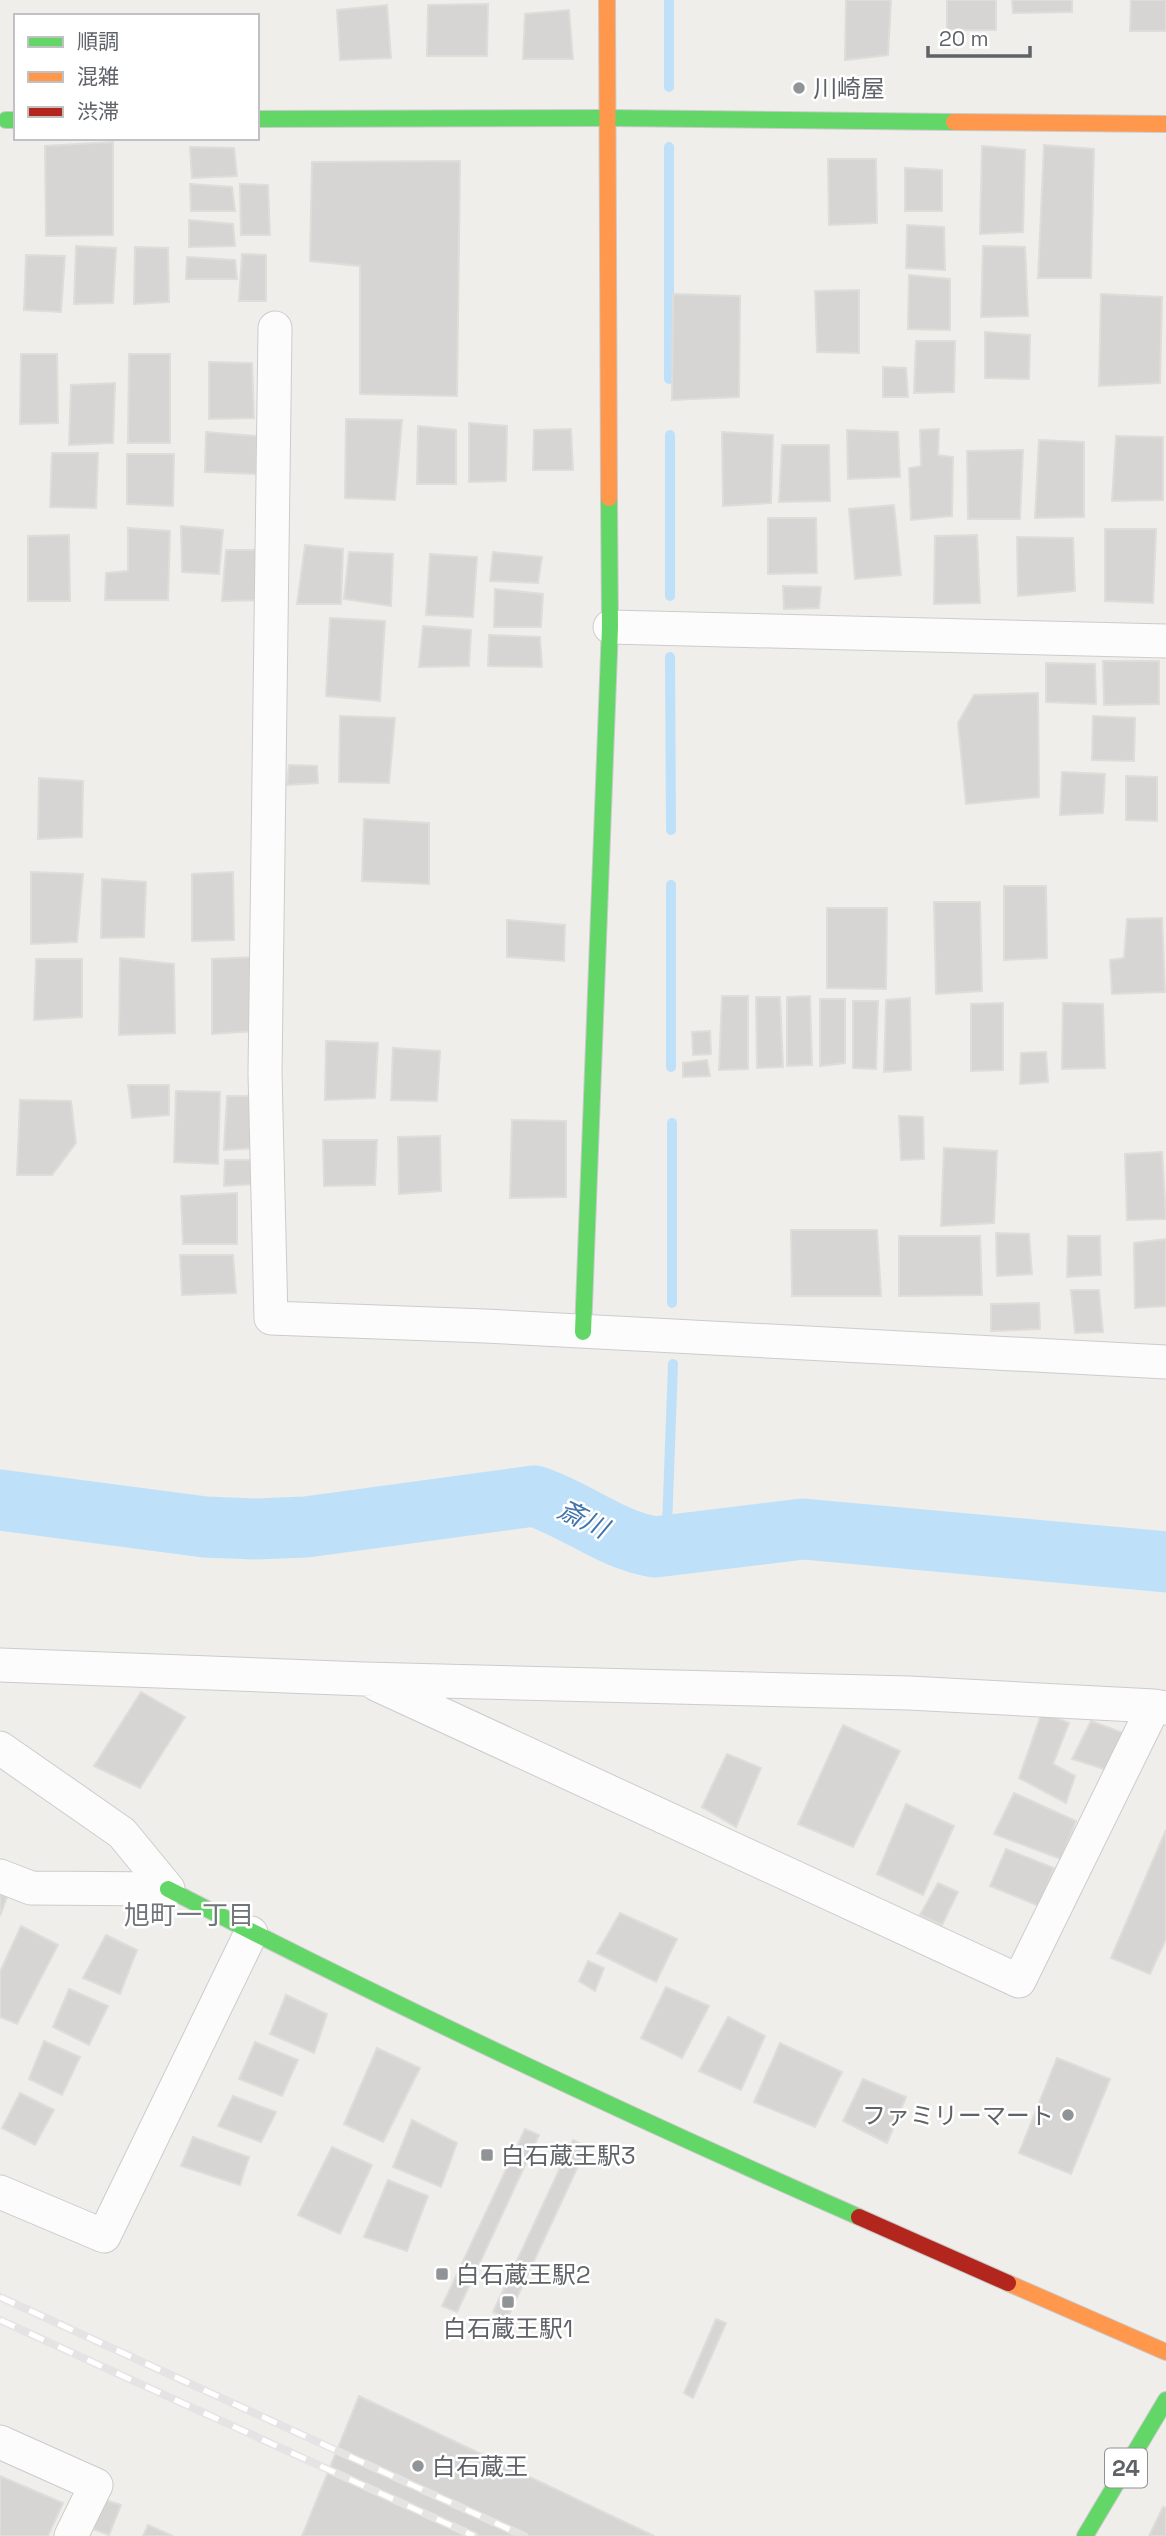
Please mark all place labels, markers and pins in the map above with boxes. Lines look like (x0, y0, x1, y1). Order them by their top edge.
place label: 川崎屋 (813, 73, 885, 104)
marker: 川崎屋 (791, 80, 807, 96)
place label: ファミリーマート (862, 2100, 1054, 2131)
marker: ファミリーマート (1060, 2107, 1076, 2123)
place label: 白石蔵王駅3 (501, 2140, 636, 2171)
marker: 白石蔵王駅3 (479, 2147, 495, 2163)
place label: 白石蔵王駅2 (456, 2259, 590, 2290)
marker: 白石蔵王駅2 (434, 2266, 450, 2282)
marker: 白石蔵王駅1 (500, 2294, 516, 2310)
place label: 白石蔵王駅1 (443, 2313, 573, 2344)
place label: 白石蔵王 (432, 2451, 528, 2482)
marker: 白石蔵王 (410, 2458, 426, 2474)

